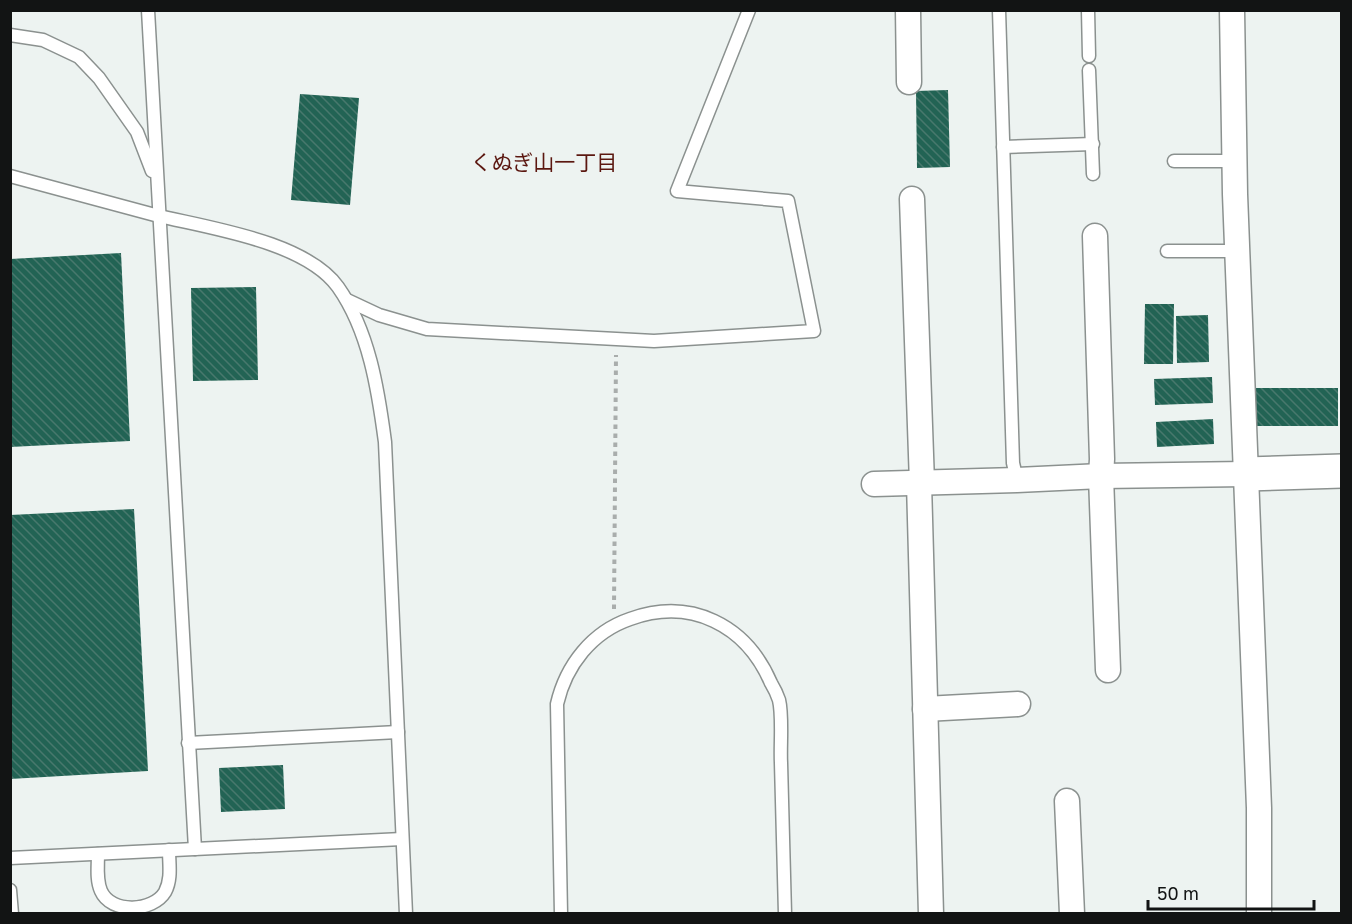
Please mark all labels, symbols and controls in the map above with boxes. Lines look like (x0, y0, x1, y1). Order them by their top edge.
district label: くぬぎ山一丁目 (471, 149, 617, 175)
scale bar (1148, 873, 1314, 911)
text: 50 m (1157, 882, 1199, 904)

